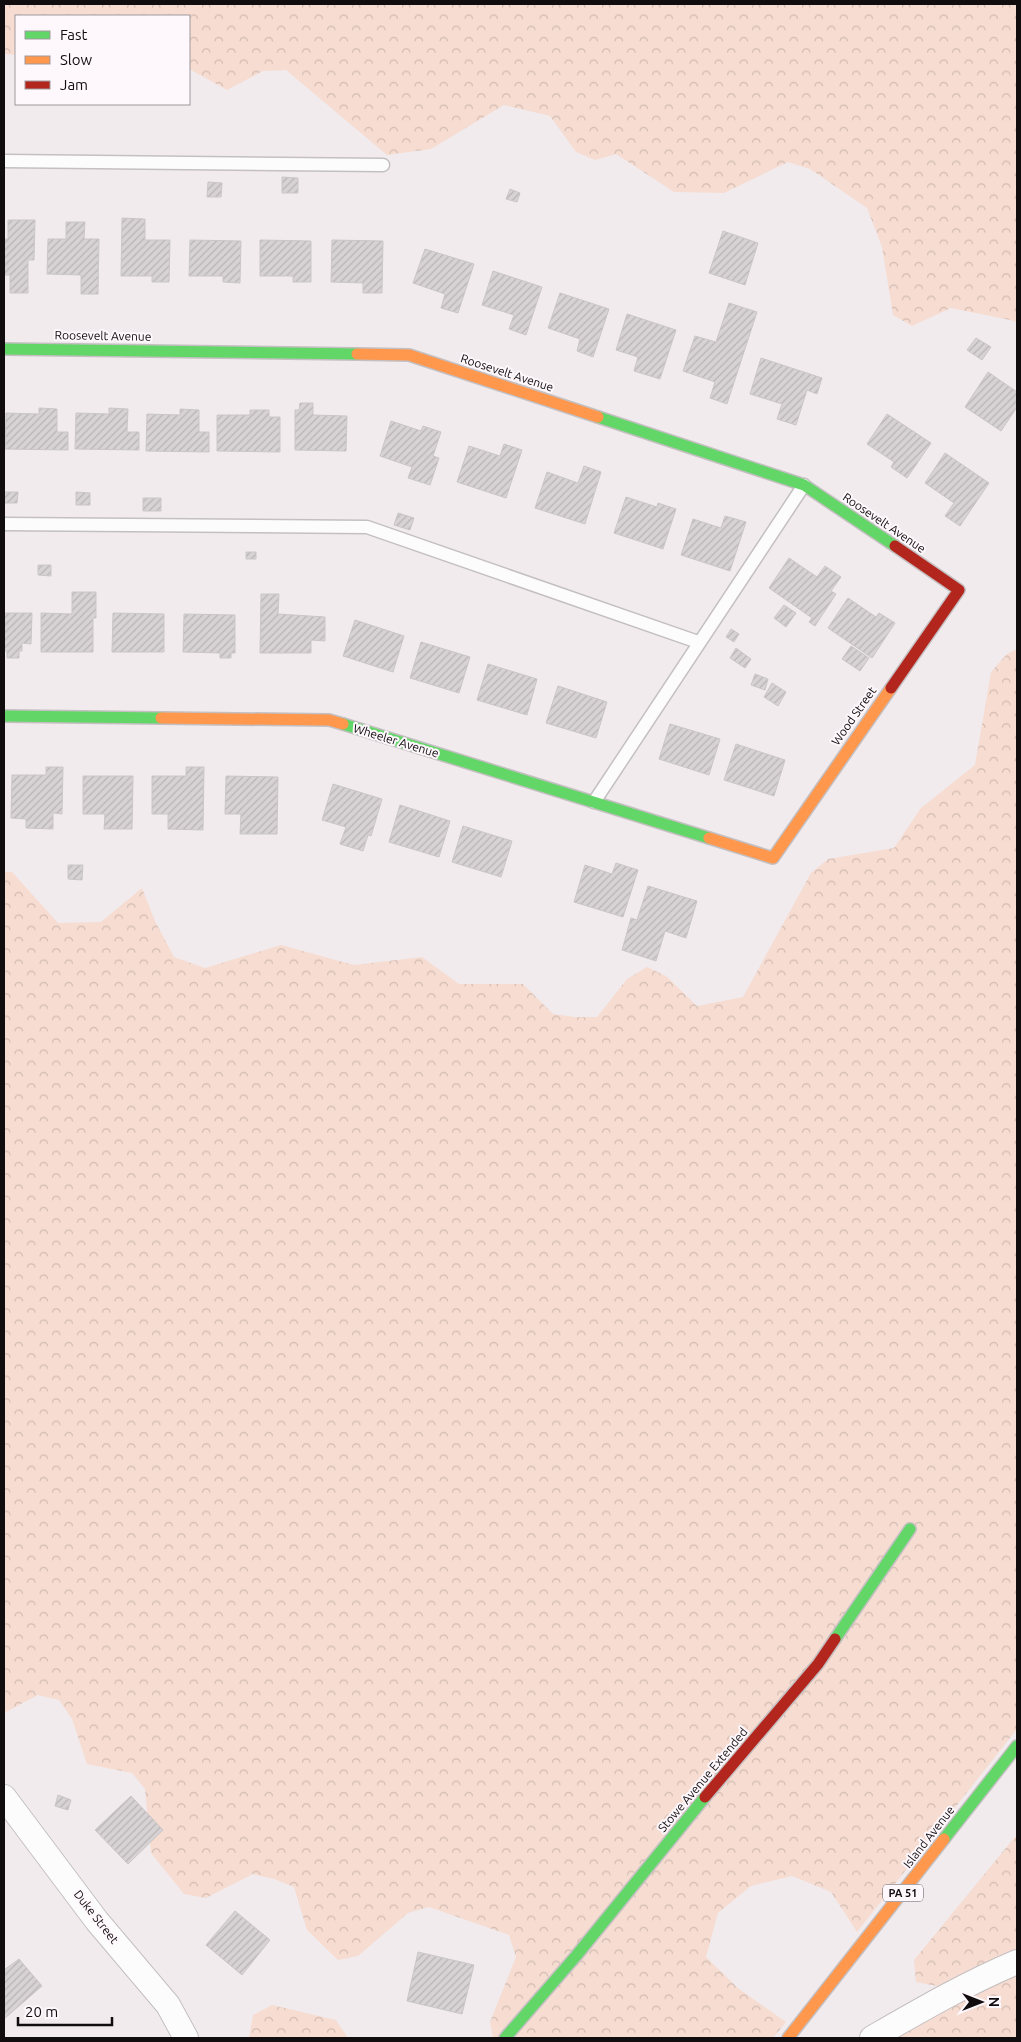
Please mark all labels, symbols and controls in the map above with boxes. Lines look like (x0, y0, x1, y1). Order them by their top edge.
legend (15, 15, 190, 105)
text: Fast (60, 26, 88, 43)
text: Slow (60, 51, 93, 68)
text: Jam (60, 76, 88, 93)
street label: Roosevelt Avenue (54, 328, 152, 343)
street label: Roosevelt Avenue (459, 351, 555, 394)
street label: Roosevelt Avenue (841, 490, 928, 555)
street label: Wood Street (829, 684, 879, 747)
street label: Wheeler Avenue (352, 721, 440, 760)
street label: Stowe Avenue Extended (655, 1725, 750, 1834)
street label: Island Avenue (900, 1803, 957, 1870)
road number: PA 51 (883, 1885, 923, 1902)
street label: Duke Street (72, 1887, 121, 1946)
north arrow (956, 1977, 1006, 2027)
scale bar (18, 1994, 111, 2026)
text: N (986, 1997, 1002, 2007)
text: 20 m (25, 2003, 58, 2020)

